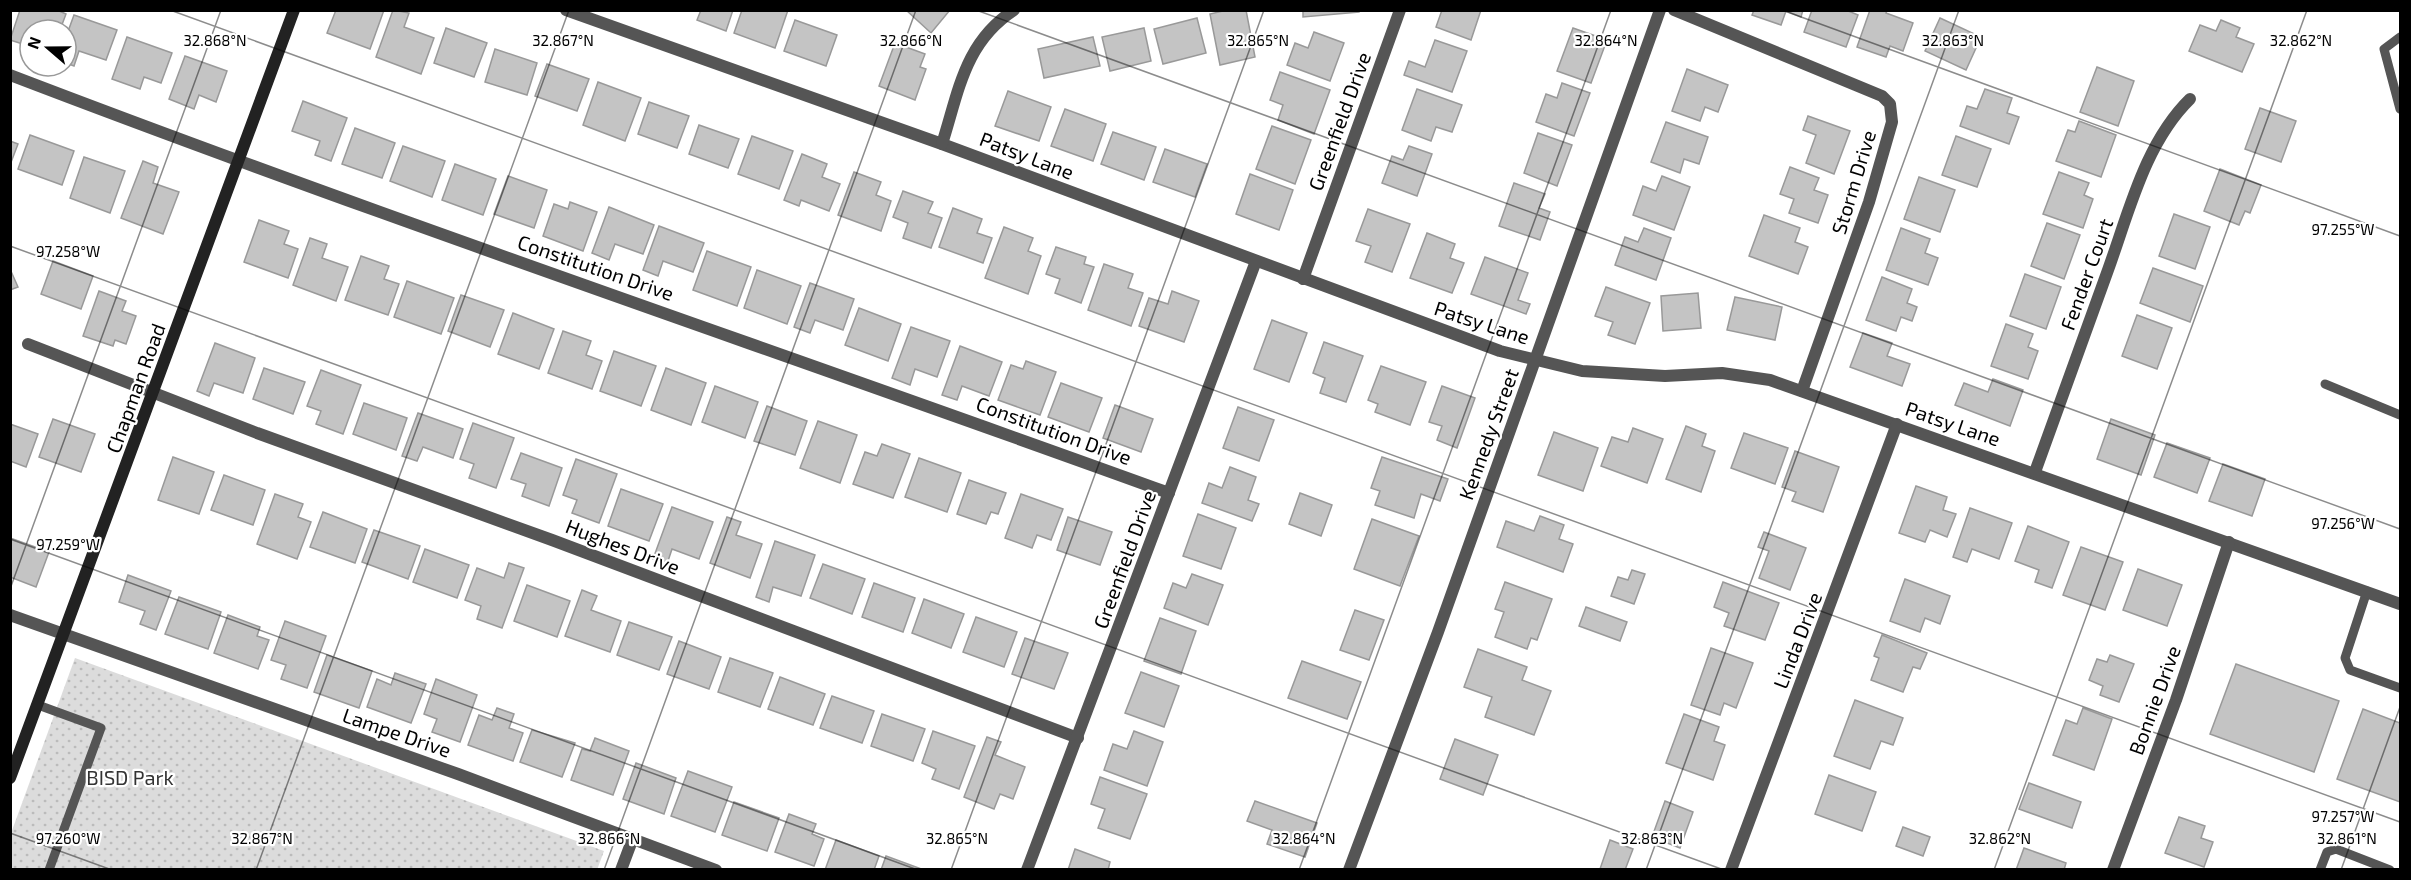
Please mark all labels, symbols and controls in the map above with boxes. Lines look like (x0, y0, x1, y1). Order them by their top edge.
north arrow (18, 18, 78, 78)
text: 32.868°N (183, 31, 247, 49)
text: 32.867°N (532, 31, 594, 49)
text: 32.866°N (880, 31, 942, 49)
text: 32.865°N (1227, 31, 1289, 49)
text: 32.864°N (1574, 31, 1638, 49)
text: 32.863°N (1922, 31, 1984, 49)
text: 32.862°N (2270, 31, 2332, 49)
text: N (23, 34, 44, 51)
street label: Greenfield Drive (1303, 48, 1375, 194)
street label: Patsy Lane (977, 126, 1077, 184)
street label: Storm Drive (1826, 127, 1880, 237)
street label: Fender Court (2055, 215, 2117, 333)
text: 97.255°W (2311, 220, 2375, 238)
street label: Constitution Drive (515, 229, 677, 305)
text: 97.258°W (36, 242, 100, 260)
street label: Patsy Lane (1431, 295, 1533, 349)
street label: Chapman Road (100, 320, 170, 456)
street label: Kennedy Street (1453, 365, 1523, 503)
street label: Constitution Drive (973, 391, 1135, 469)
street label: Patsy Lane (1902, 396, 2004, 450)
street label: Greenfield Drive (1088, 486, 1160, 632)
street label: Hughes Drive (563, 513, 683, 579)
text: 97.256°W (2311, 514, 2375, 532)
text: 97.259°W (36, 535, 100, 553)
street label: Linda Drive (1768, 588, 1826, 692)
street label: Bonnie Drive (2123, 642, 2185, 758)
street label: Lampe Drive (340, 702, 454, 762)
park label: BISD Park (86, 765, 174, 789)
text: 97.257°W (2312, 807, 2374, 825)
text: 97.260°W (36, 829, 100, 847)
text: 32.867°N (231, 829, 293, 847)
text: 32.866°N (578, 829, 640, 847)
text: 32.865°N (926, 829, 988, 847)
text: 32.864°N (1272, 829, 1336, 847)
text: 32.863°N (1621, 829, 1683, 847)
text: 32.862°N (1969, 829, 2031, 847)
text: 32.861°N (2317, 829, 2377, 847)

